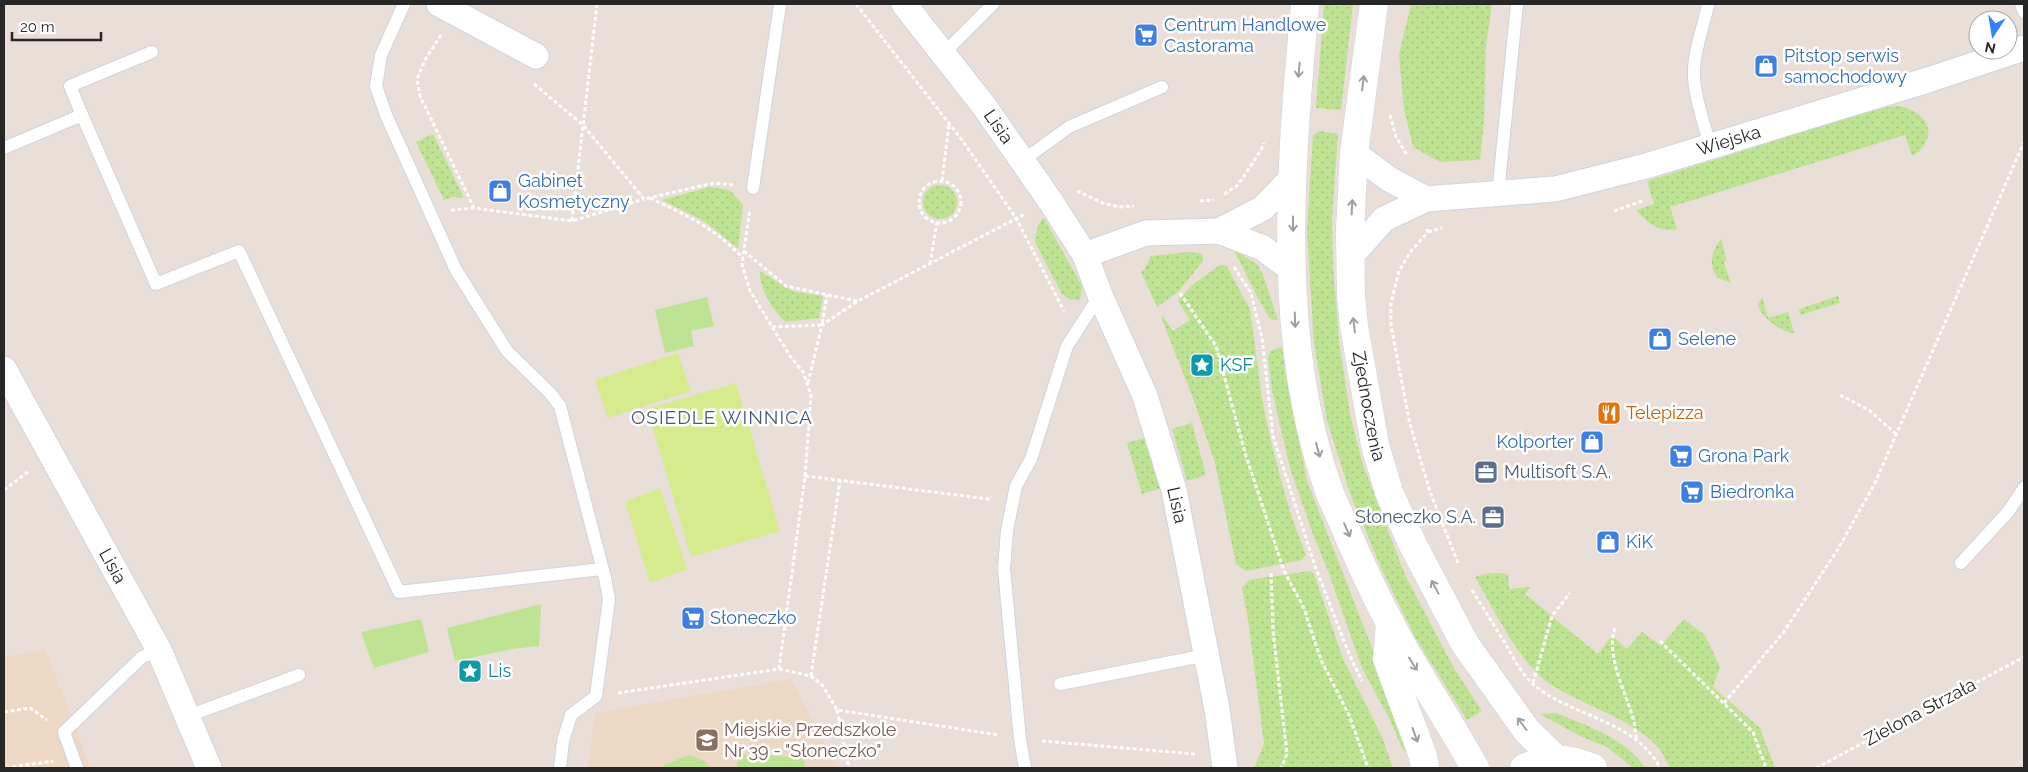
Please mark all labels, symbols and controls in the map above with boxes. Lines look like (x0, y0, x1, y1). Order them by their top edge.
scale bar (12, 10, 101, 42)
north arrow (1968, 10, 2018, 60)
place label: Centrum Handlowe Castorama (1164, 14, 1327, 56)
text: 20 m (20, 18, 55, 36)
supermarket icon: Centrum Handlowe Castorama (1133, 22, 1159, 48)
text: N (1983, 39, 1997, 57)
place label: Pitstop serwis samochodowy (1784, 45, 1907, 87)
shop icon: Pitstop serwis samochodowy (1753, 53, 1779, 79)
one-way arrow (1295, 61, 1304, 77)
one-way arrow (1358, 75, 1368, 91)
street label: Lisia (980, 105, 1018, 148)
street label: Wiejska (1694, 121, 1763, 160)
place label: Gabinet Kosmetyczny (518, 170, 630, 212)
shop icon: Gabinet Kosmetyczny (487, 178, 513, 204)
one-way arrow (1347, 199, 1356, 215)
one-way arrow (1288, 216, 1298, 232)
one-way arrow (1290, 312, 1299, 328)
one-way arrow (1349, 317, 1359, 333)
shop icon: Selene (1647, 326, 1673, 352)
place label: Selene (1678, 328, 1736, 349)
street label: Zjednoczenia (1349, 349, 1390, 464)
place icon: KSF (1189, 352, 1215, 378)
place label: KSF (1220, 354, 1253, 375)
restaurant icon: Telepizza (1596, 400, 1622, 426)
place label: Telepizza (1626, 402, 1704, 423)
district label: OSIEDLE WINNICA (631, 406, 813, 428)
shop icon: Kolporter (1579, 429, 1605, 455)
place label: Kolporter (1496, 431, 1575, 452)
one-way arrow (1313, 442, 1323, 458)
supermarket icon: Grona Park (1668, 443, 1694, 469)
place label: Grona Park (1698, 445, 1790, 466)
office icon: Multisoft S.A. (1473, 459, 1499, 485)
place label: Multisoft S.A. (1504, 461, 1611, 482)
supermarket icon: Biedronka (1679, 479, 1705, 505)
place label: Biedronka (1710, 481, 1794, 502)
street label: Lisia (1163, 485, 1192, 525)
office icon: Słoneczko S.A. (1480, 504, 1506, 530)
place label: Słoneczko S.A. (1355, 506, 1476, 527)
one-way arrow (1342, 522, 1352, 537)
shop icon: KiK (1595, 529, 1621, 555)
place label: KiK (1626, 531, 1653, 552)
street label: Lisia (95, 545, 131, 587)
one-way arrow (1429, 580, 1439, 595)
supermarket icon: Słoneczko (680, 605, 706, 631)
place label: Słoneczko (710, 607, 797, 628)
one-way arrow (1408, 657, 1418, 671)
place icon: Lis (457, 658, 483, 684)
place label: Lis (488, 660, 511, 681)
street label: Zielona Strzała (1860, 673, 1979, 750)
one-way arrow (1516, 718, 1527, 731)
place label: Miejskie Przedszkole Nr 39 - "Słoneczko" (724, 719, 897, 761)
school or university icon: Miejskie Przedszkole Nr 39 - "Słoneczko" (694, 727, 720, 753)
one-way arrow (1411, 727, 1420, 742)

